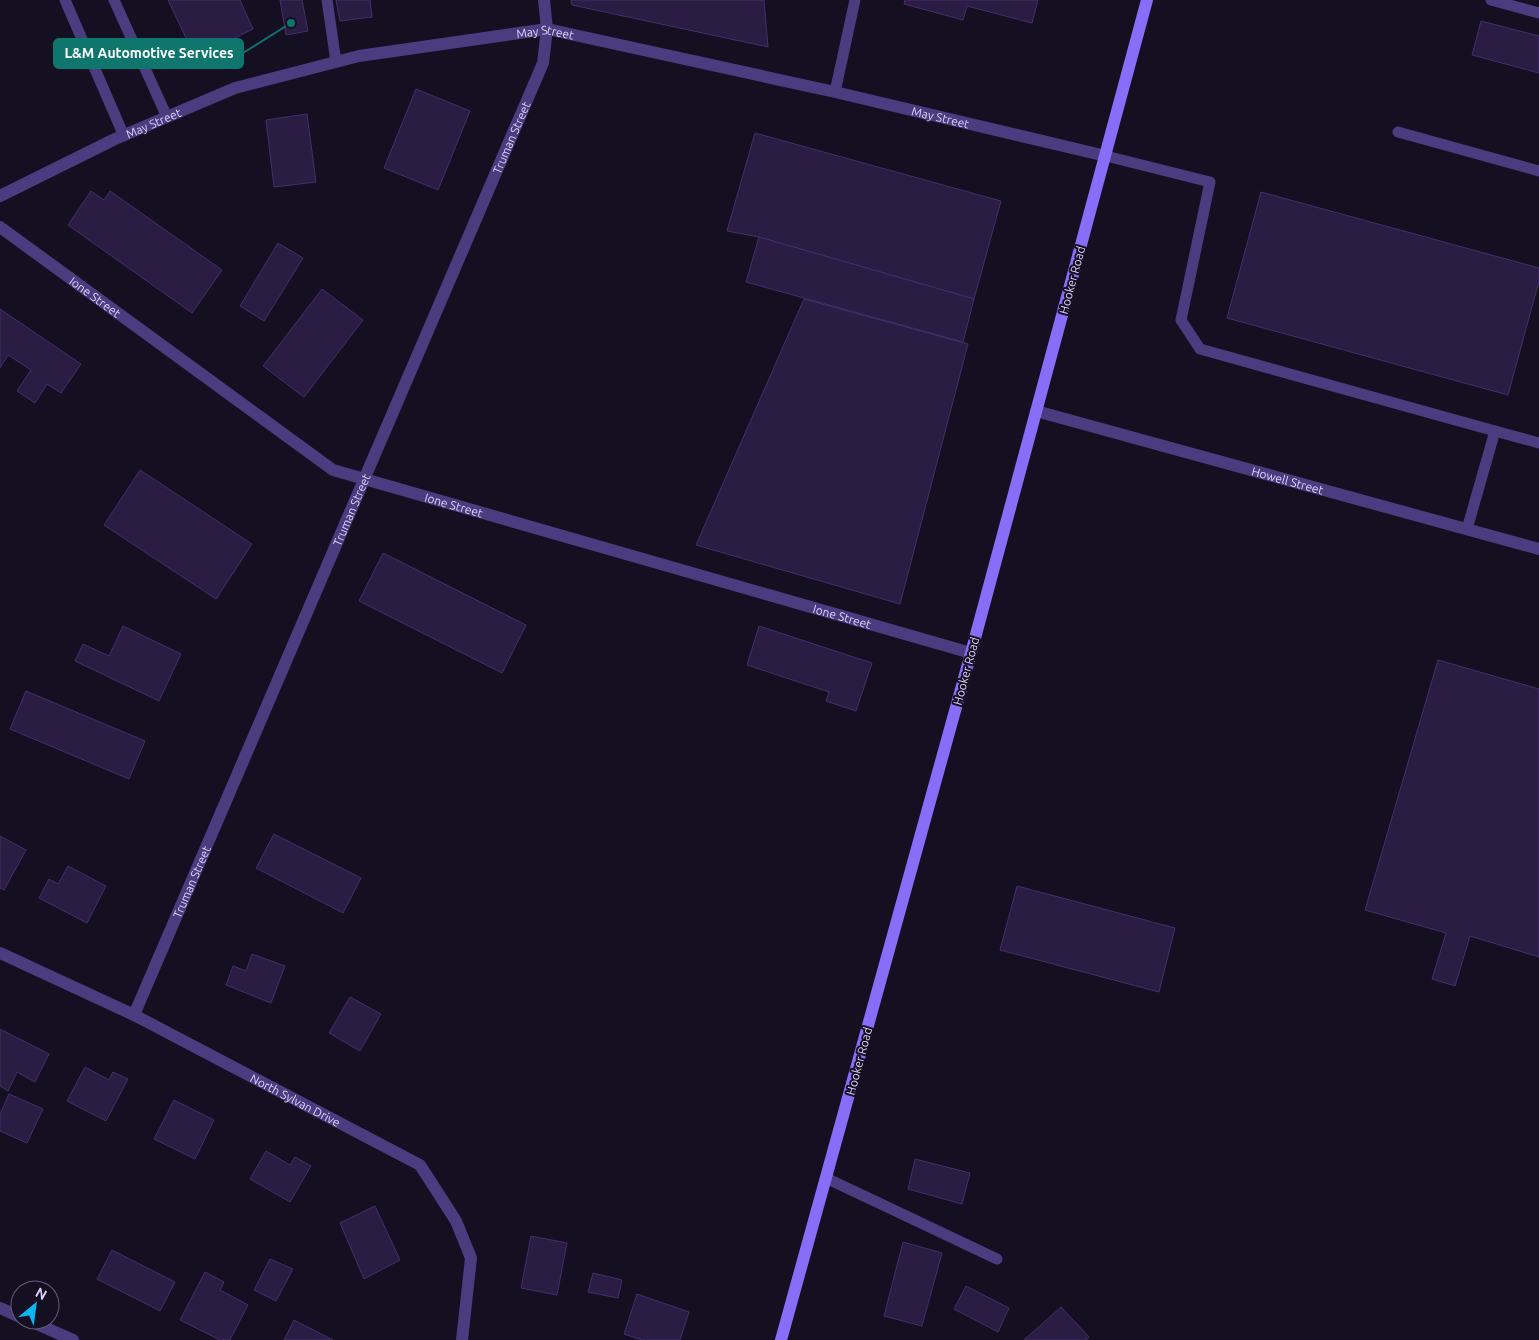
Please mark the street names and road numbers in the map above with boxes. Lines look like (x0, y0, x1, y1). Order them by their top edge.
street label: May Street (515, 23, 576, 41)
street label: Truman Street (490, 99, 532, 176)
street label: May Street (911, 104, 971, 130)
street label: May Street (124, 105, 183, 140)
street label: Hooker Road (1057, 245, 1087, 315)
street label: Ione Street (67, 274, 124, 320)
street label: Howell Street (1250, 464, 1325, 496)
street label: Truman Street (330, 471, 372, 548)
street label: Ione Street (423, 490, 485, 519)
street label: Ione Street (812, 602, 873, 631)
street label: Hooker Road (951, 636, 981, 706)
street label: Truman Street (170, 843, 213, 920)
street label: Hooker Road (844, 1026, 874, 1096)
street label: North Sylvan Drive (248, 1071, 343, 1129)

